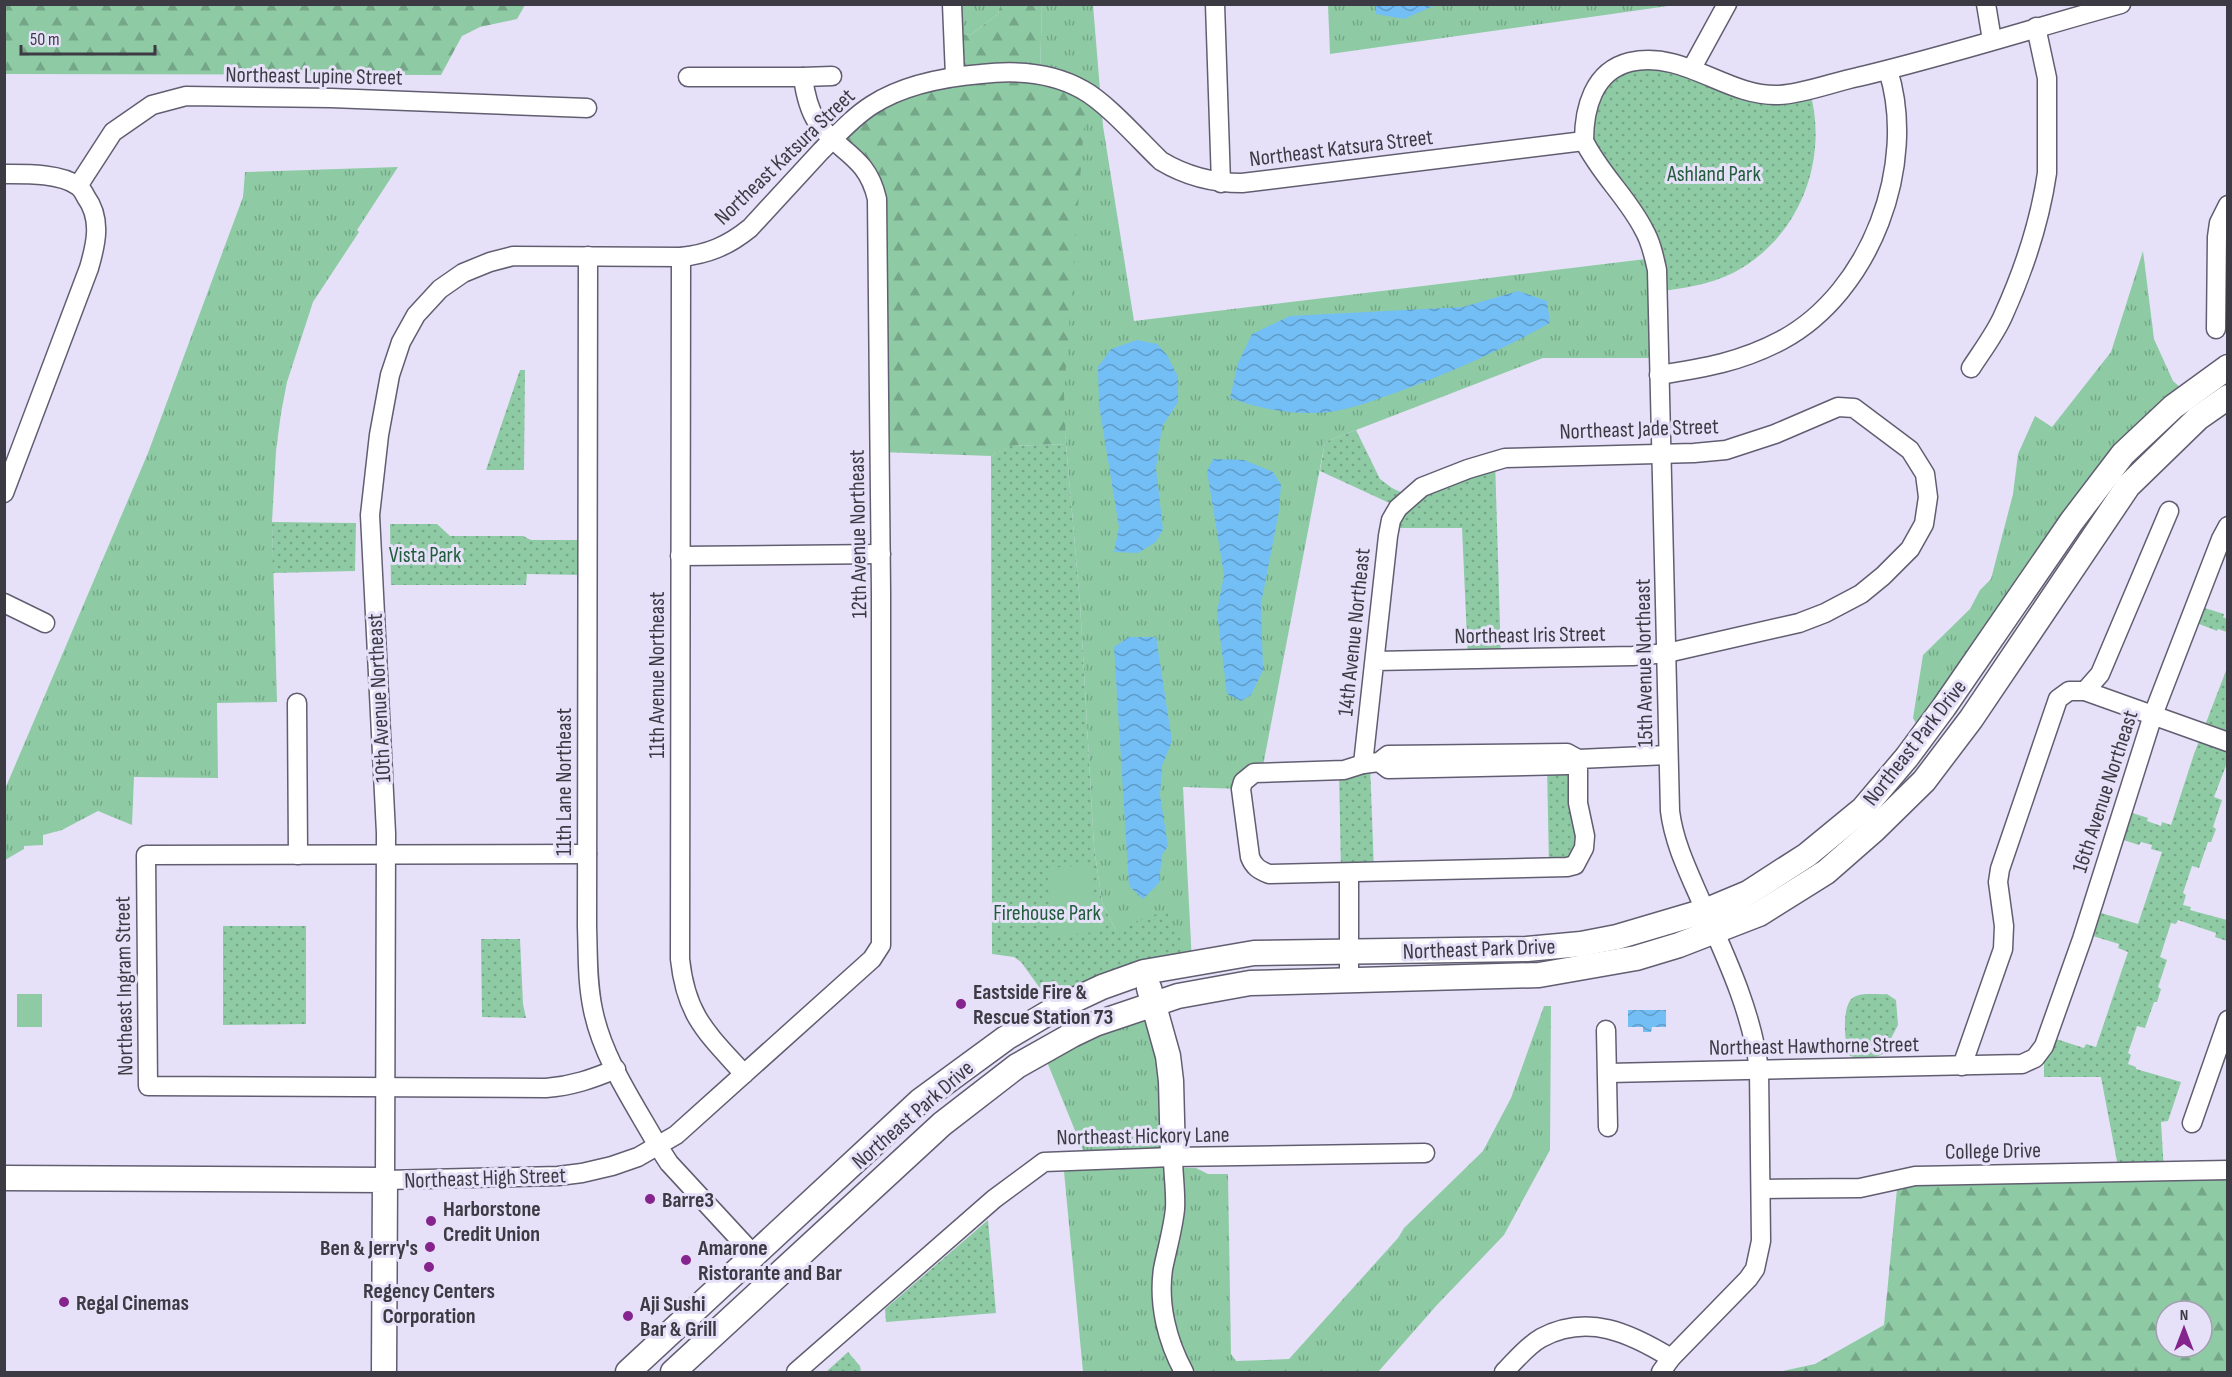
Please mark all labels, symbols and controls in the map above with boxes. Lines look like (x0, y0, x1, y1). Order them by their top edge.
scale bar (21, 18, 154, 56)
text: 50 m (30, 29, 60, 50)
street label: Northeast Lupine Street (225, 61, 403, 92)
street label: Northeast Katsura Street (709, 83, 861, 231)
street label: Northeast Katsura Street (1248, 124, 1435, 173)
park label: Ashland Park (1666, 161, 1761, 188)
street label: Northeast Jade Street (1559, 413, 1719, 446)
street label: 12th Avenue Northeast (844, 449, 873, 619)
park label: Vista Park (389, 542, 462, 569)
street label: 14th Avenue Northeast (1332, 547, 1377, 718)
street label: 15th Avenue Northeast (1630, 578, 1659, 747)
street label: 11th Avenue Northeast (644, 591, 671, 759)
street label: 10th Avenue Northeast (362, 612, 397, 783)
street label: Northeast Iris Street (1454, 621, 1606, 650)
street label: Northeast Park Drive (1858, 674, 1973, 811)
street label: 16th Avenue Northeast (2066, 707, 2145, 876)
street label: 11th Lane Northeast (551, 708, 578, 856)
street label: Northeast Ingram Street (109, 896, 140, 1076)
park label: Firehouse Park (993, 900, 1101, 927)
street label: Northeast Park Drive (1402, 933, 1556, 966)
place label: Eastside Fire & Rescue Station 73 (973, 979, 1113, 1031)
marker: Eastside Fire & Rescue Station 73 (954, 997, 968, 1011)
street label: Northeast Hawthorne Street (1709, 1031, 1920, 1062)
street label: Northeast Park Drive (847, 1055, 979, 1175)
street label: Northeast Hickory Lane (1056, 1121, 1230, 1152)
street label: College Drive (1945, 1137, 2041, 1166)
street label: Northeast High Street (404, 1162, 567, 1195)
place label: Barre3 (662, 1187, 714, 1214)
marker: Barre3 (643, 1192, 657, 1206)
place label: Harborstone Credit Union (443, 1196, 541, 1248)
marker: Harborstone Credit Union (424, 1214, 438, 1228)
place label: Ben & Jerry's (320, 1235, 418, 1262)
place label: Amarone Ristorante and Bar (697, 1235, 842, 1287)
marker: Ben & Jerry's (423, 1240, 437, 1254)
marker: Amarone Ristorante and Bar (679, 1253, 693, 1267)
marker: Regency Centers Corporation (422, 1260, 436, 1274)
place label: Regency Centers Corporation (363, 1278, 495, 1330)
place label: Regal Cinemas (76, 1290, 189, 1317)
place label: Aji Sushi Bar & Grill (639, 1291, 717, 1343)
marker: Regal Cinemas (57, 1295, 71, 1309)
north arrow (2154, 1299, 2214, 1359)
text: N (2180, 1306, 2188, 1325)
marker: Aji Sushi Bar & Grill (621, 1309, 635, 1323)

